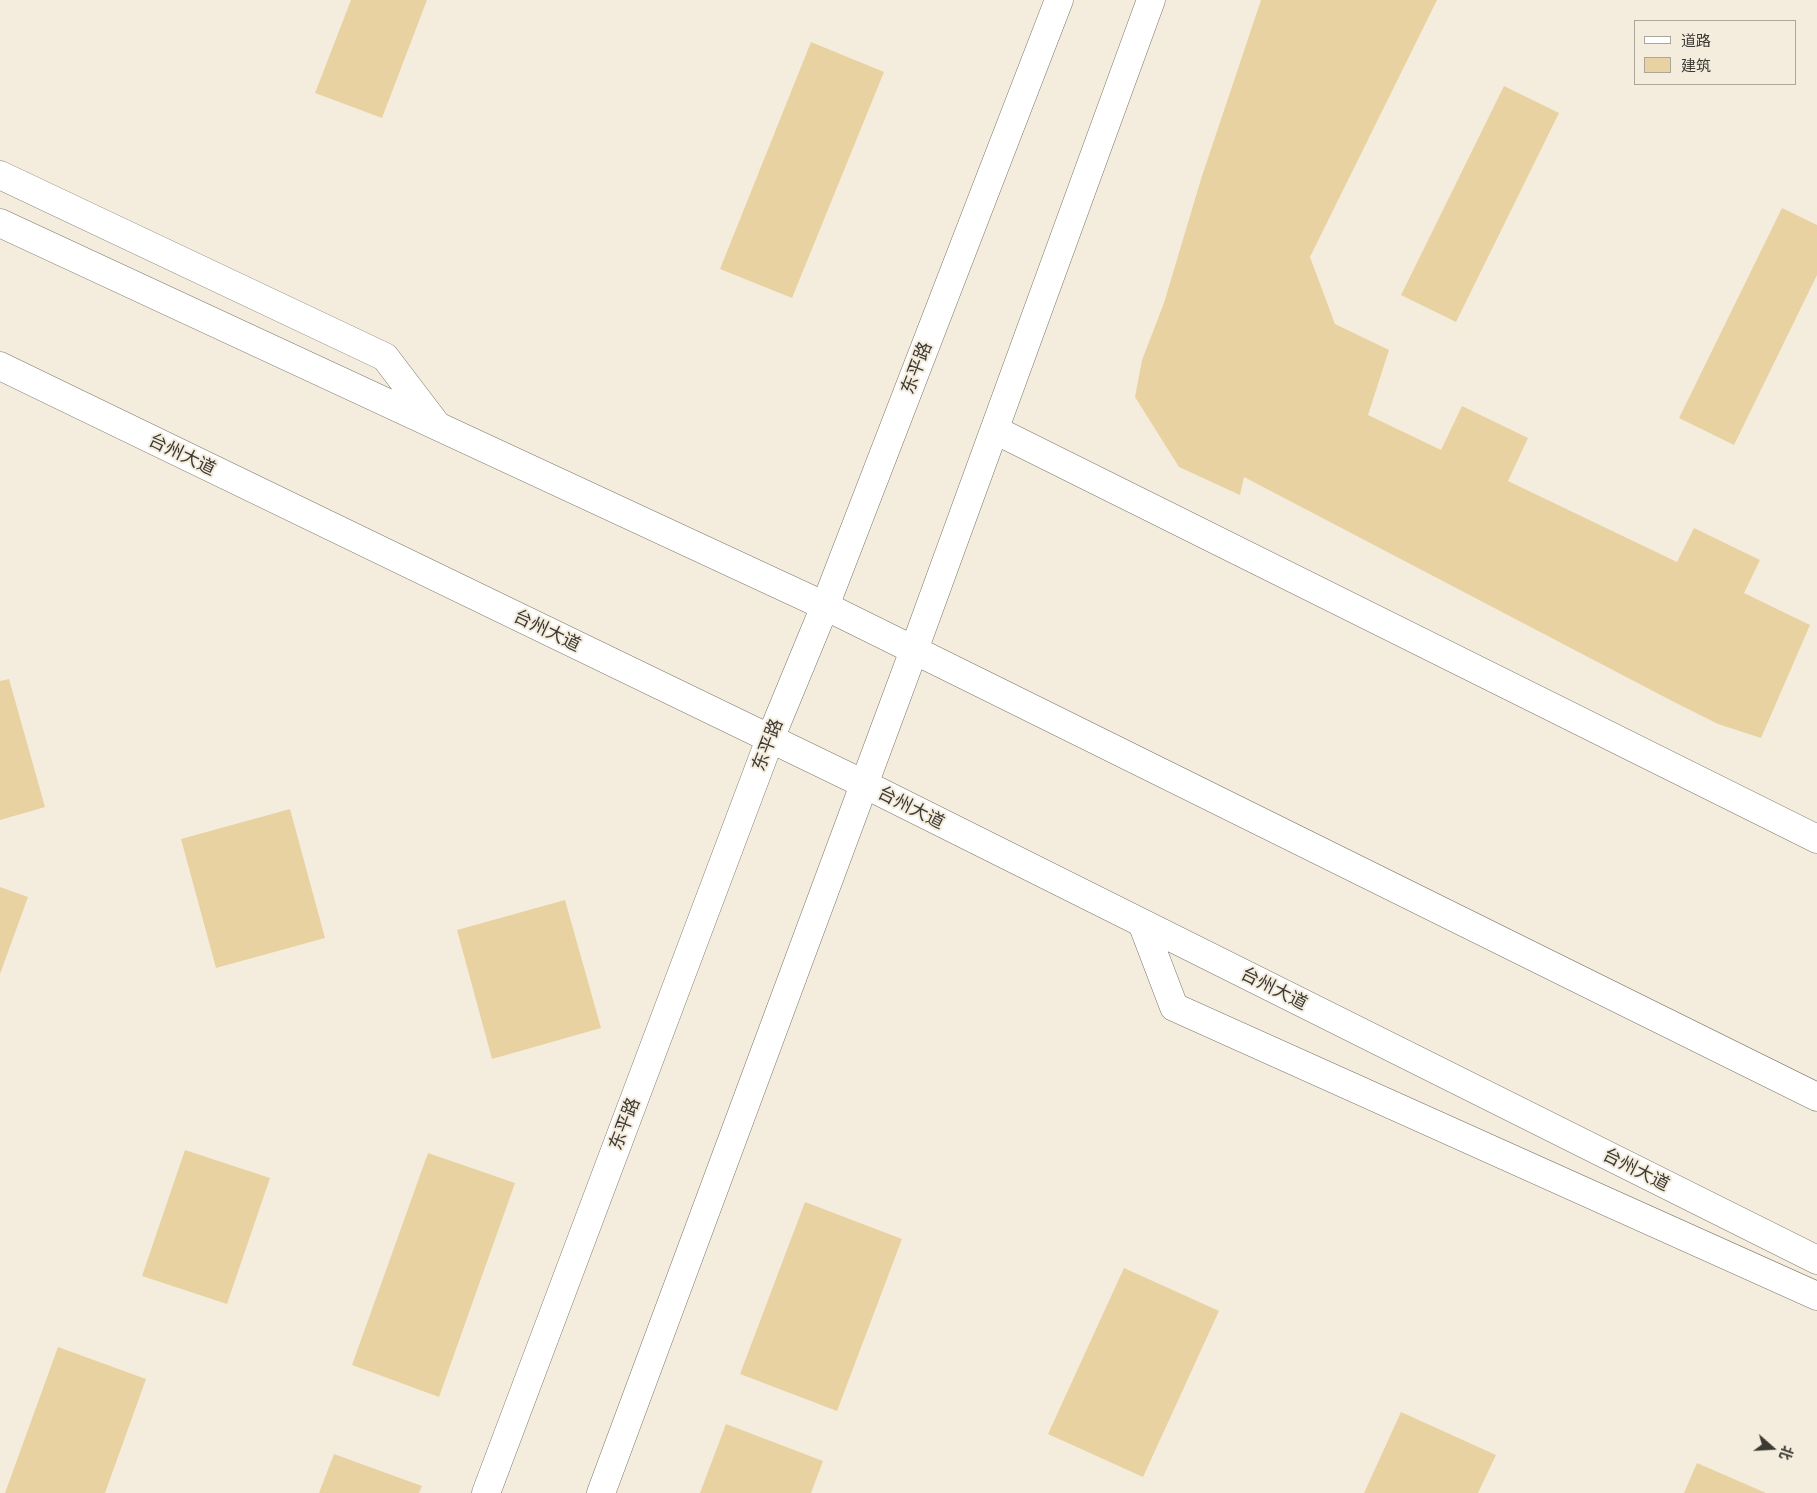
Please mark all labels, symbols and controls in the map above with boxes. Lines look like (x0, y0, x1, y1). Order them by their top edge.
legend (1634, 20, 1797, 85)
text: 道路 (1681, 31, 1711, 50)
text: 建筑 (1681, 56, 1711, 75)
street label: 东平路 (897, 339, 937, 397)
street label: 台州大道 (145, 430, 219, 480)
street label: 台州大道 (510, 606, 584, 656)
street label: 东平路 (748, 716, 788, 774)
street label: 台州大道 (874, 782, 948, 834)
street label: 台州大道 (1237, 963, 1311, 1015)
street label: 东平路 (605, 1095, 645, 1153)
street label: 台州大道 (1599, 1144, 1673, 1196)
north arrow (1747, 1423, 1797, 1473)
text: 北 (1775, 1443, 1797, 1462)

